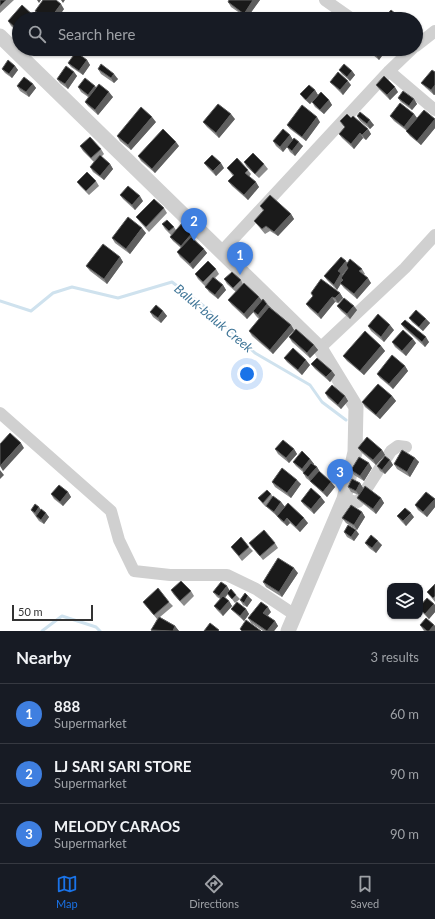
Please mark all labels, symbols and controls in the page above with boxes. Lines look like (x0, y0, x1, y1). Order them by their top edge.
search box (12, 12, 423, 56)
icon: search (26, 23, 48, 45)
text: Search here (58, 25, 135, 43)
pin: 2 (181, 208, 207, 241)
pin: 1 (227, 242, 253, 275)
water label: Baluk-baluk Creek (171, 280, 257, 356)
your location (237, 364, 257, 384)
pin: 3 (327, 459, 353, 492)
map controls (387, 583, 423, 619)
button: layers (387, 583, 423, 619)
scale bar (12, 603, 93, 622)
text: 50 m (18, 605, 43, 618)
text: Nearby (16, 647, 71, 668)
text: 3 results (371, 649, 419, 665)
text: 888 (54, 697, 80, 715)
text: 1 (25, 706, 33, 722)
text: 60 m (390, 706, 419, 722)
text: Supermarket (54, 715, 127, 731)
text: LJ SARI SARI STORE (54, 757, 191, 775)
text: 2 (25, 766, 33, 782)
text: 90 m (390, 766, 419, 782)
text: Supermarket (54, 775, 127, 791)
text: MELODY CARAOS (54, 817, 180, 835)
text: 3 (25, 826, 33, 842)
text: 90 m (390, 826, 419, 842)
text: Supermarket (54, 835, 127, 851)
tab: Map (56, 873, 78, 910)
tab: Directions (189, 873, 239, 910)
tab: Saved (350, 873, 379, 910)

